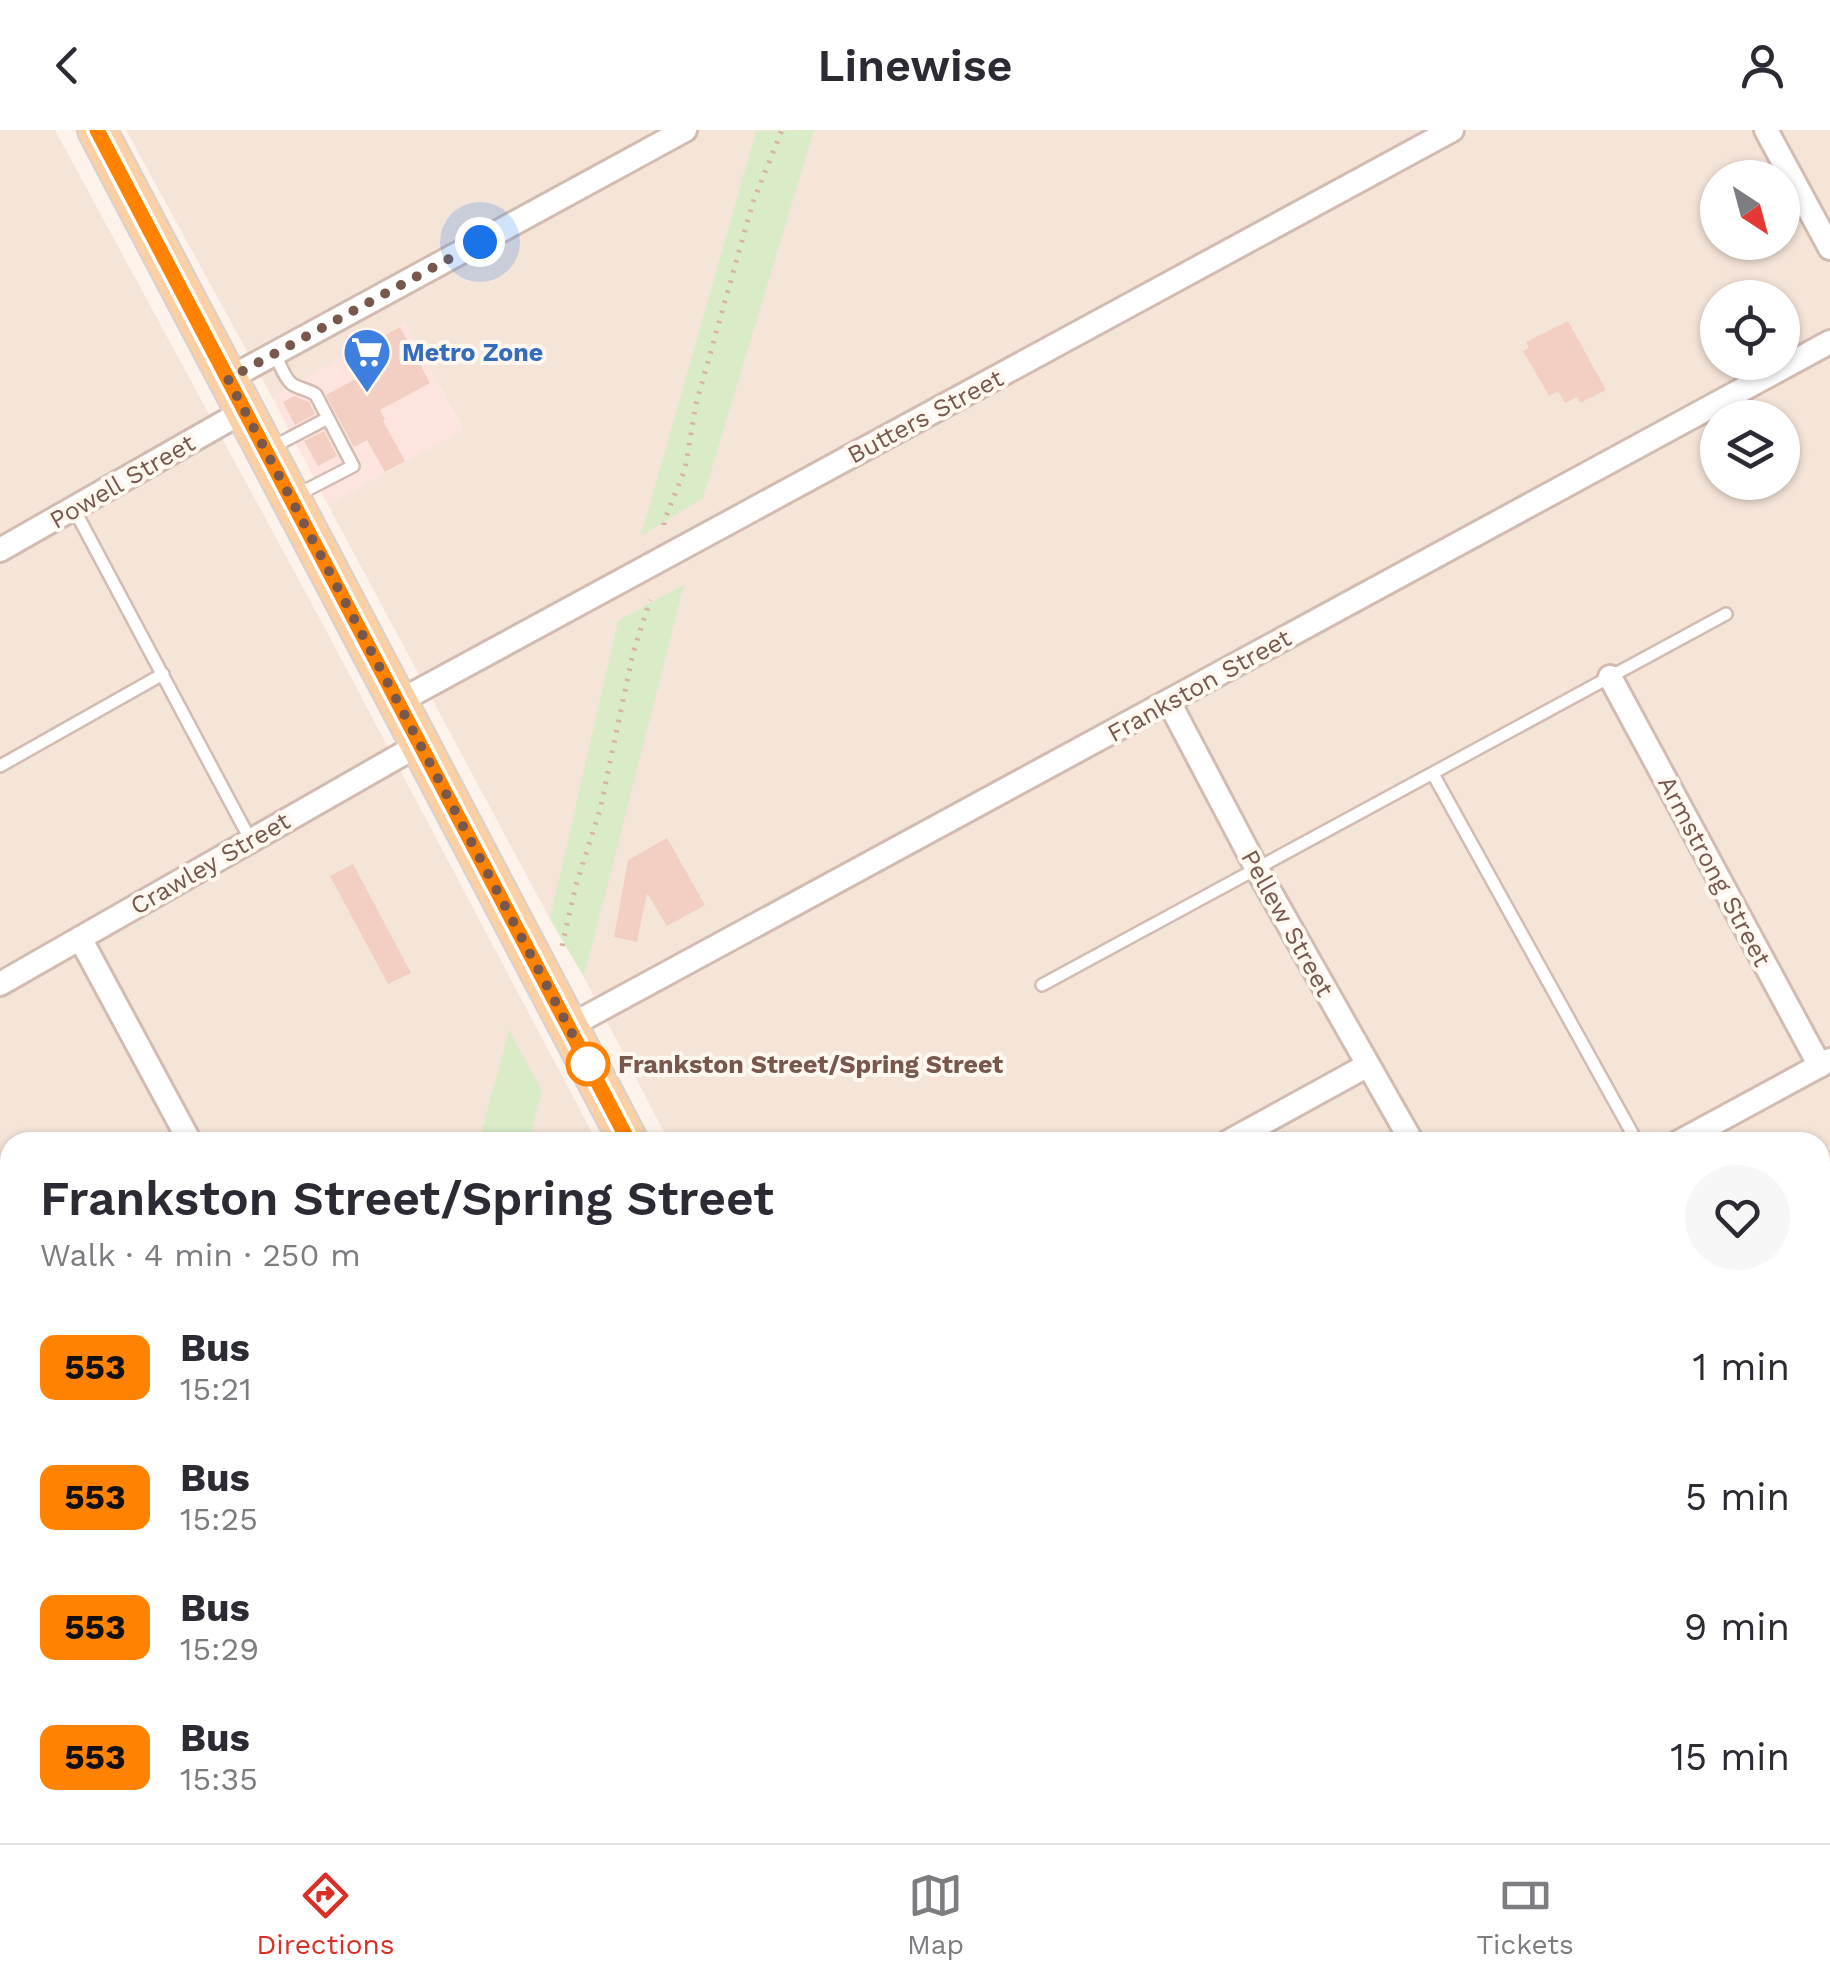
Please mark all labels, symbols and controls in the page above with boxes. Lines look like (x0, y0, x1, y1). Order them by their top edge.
icon: back (40, 38, 95, 93)
icon: person (1735, 38, 1790, 93)
text: Linewise (817, 39, 1013, 92)
north arrow (1700, 160, 1800, 260)
map controls (1700, 160, 1800, 500)
your location (455, 217, 505, 267)
button: locate (1700, 280, 1800, 380)
supermarket icon: Metro Zone (341, 326, 393, 394)
place label: Metro Zone (402, 338, 543, 367)
street label: Butters Street (842, 363, 1009, 470)
button: layers (1700, 400, 1800, 500)
street label: Powell Street (45, 428, 200, 535)
street label: Frankston Street (1102, 623, 1297, 748)
street label: Armstrong Street (1652, 771, 1777, 972)
street label: Crawley Street (125, 806, 296, 921)
street label: Pellew Street (1235, 845, 1340, 1002)
marker: Frankston Street/Spring Street (567, 1043, 609, 1085)
place label: Frankston Street/Spring Street (618, 1050, 1003, 1079)
button: heart (1685, 1165, 1790, 1270)
text: Frankston Street/Spring Street (40, 1170, 774, 1227)
text: Walk · 4 min · 250 m (40, 1236, 361, 1274)
text: Bus (180, 1326, 250, 1370)
text: 1 min (1692, 1345, 1790, 1389)
text: 553 (64, 1346, 126, 1388)
text: 15:21 (180, 1370, 252, 1408)
text: Bus (180, 1456, 250, 1500)
text: 5 min (1685, 1475, 1790, 1519)
text: 553 (64, 1476, 126, 1518)
text: 15:25 (180, 1500, 258, 1538)
text: Bus (180, 1586, 250, 1630)
text: 9 min (1684, 1605, 1790, 1649)
text: 553 (64, 1606, 126, 1648)
text: 15:29 (180, 1630, 259, 1668)
text: Bus (180, 1716, 250, 1760)
text: 15 min (1670, 1735, 1790, 1779)
text: 553 (64, 1736, 126, 1778)
text: 15:35 (180, 1760, 258, 1798)
tab: Directions (256, 1868, 395, 1961)
tab: Map (907, 1868, 964, 1961)
tab: Tickets (1477, 1868, 1574, 1961)

